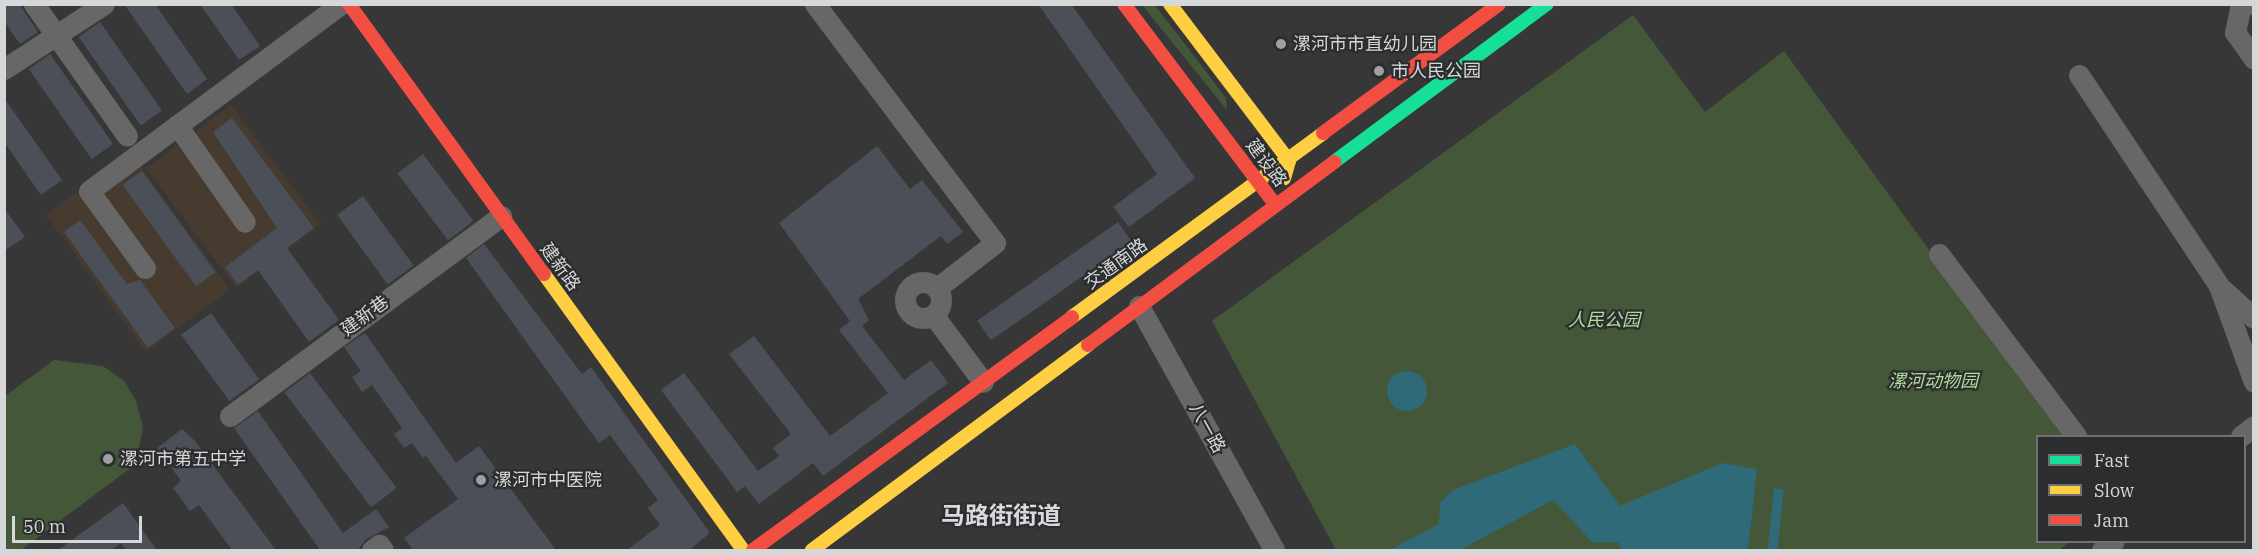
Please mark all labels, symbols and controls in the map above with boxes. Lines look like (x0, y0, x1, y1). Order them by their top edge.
place label: 漯河市市直幼儿园 (1293, 33, 1437, 55)
marker: 漯河市市直幼儿园 (1274, 37, 1288, 51)
place label: 市人民公园 (1391, 60, 1481, 82)
marker: 市人民公园 (1372, 64, 1386, 78)
street label: 建设路 (1241, 135, 1291, 191)
street label: 交通南路 (1081, 234, 1151, 294)
street label: 建新路 (535, 239, 585, 295)
street label: 建新巷 (337, 291, 393, 341)
park label: 人民公园 (1568, 309, 1640, 331)
park label: 漯河动物园 (1888, 370, 1978, 392)
street label: 八一路 (1184, 399, 1230, 457)
legend (2036, 435, 2246, 543)
place label: 漯河市第五中学 (120, 448, 246, 470)
text: Fast (2094, 449, 2129, 472)
marker: 漯河市第五中学 (101, 452, 115, 466)
place label: 漯河市中医院 (494, 469, 602, 491)
marker: 漯河市中医院 (472, 471, 490, 489)
text: Slow (2094, 479, 2134, 502)
district label: 马路街街道 (941, 502, 1061, 530)
scale bar (15, 504, 146, 542)
text: Jam (2094, 509, 2129, 532)
text: 50 m (23, 515, 66, 538)

